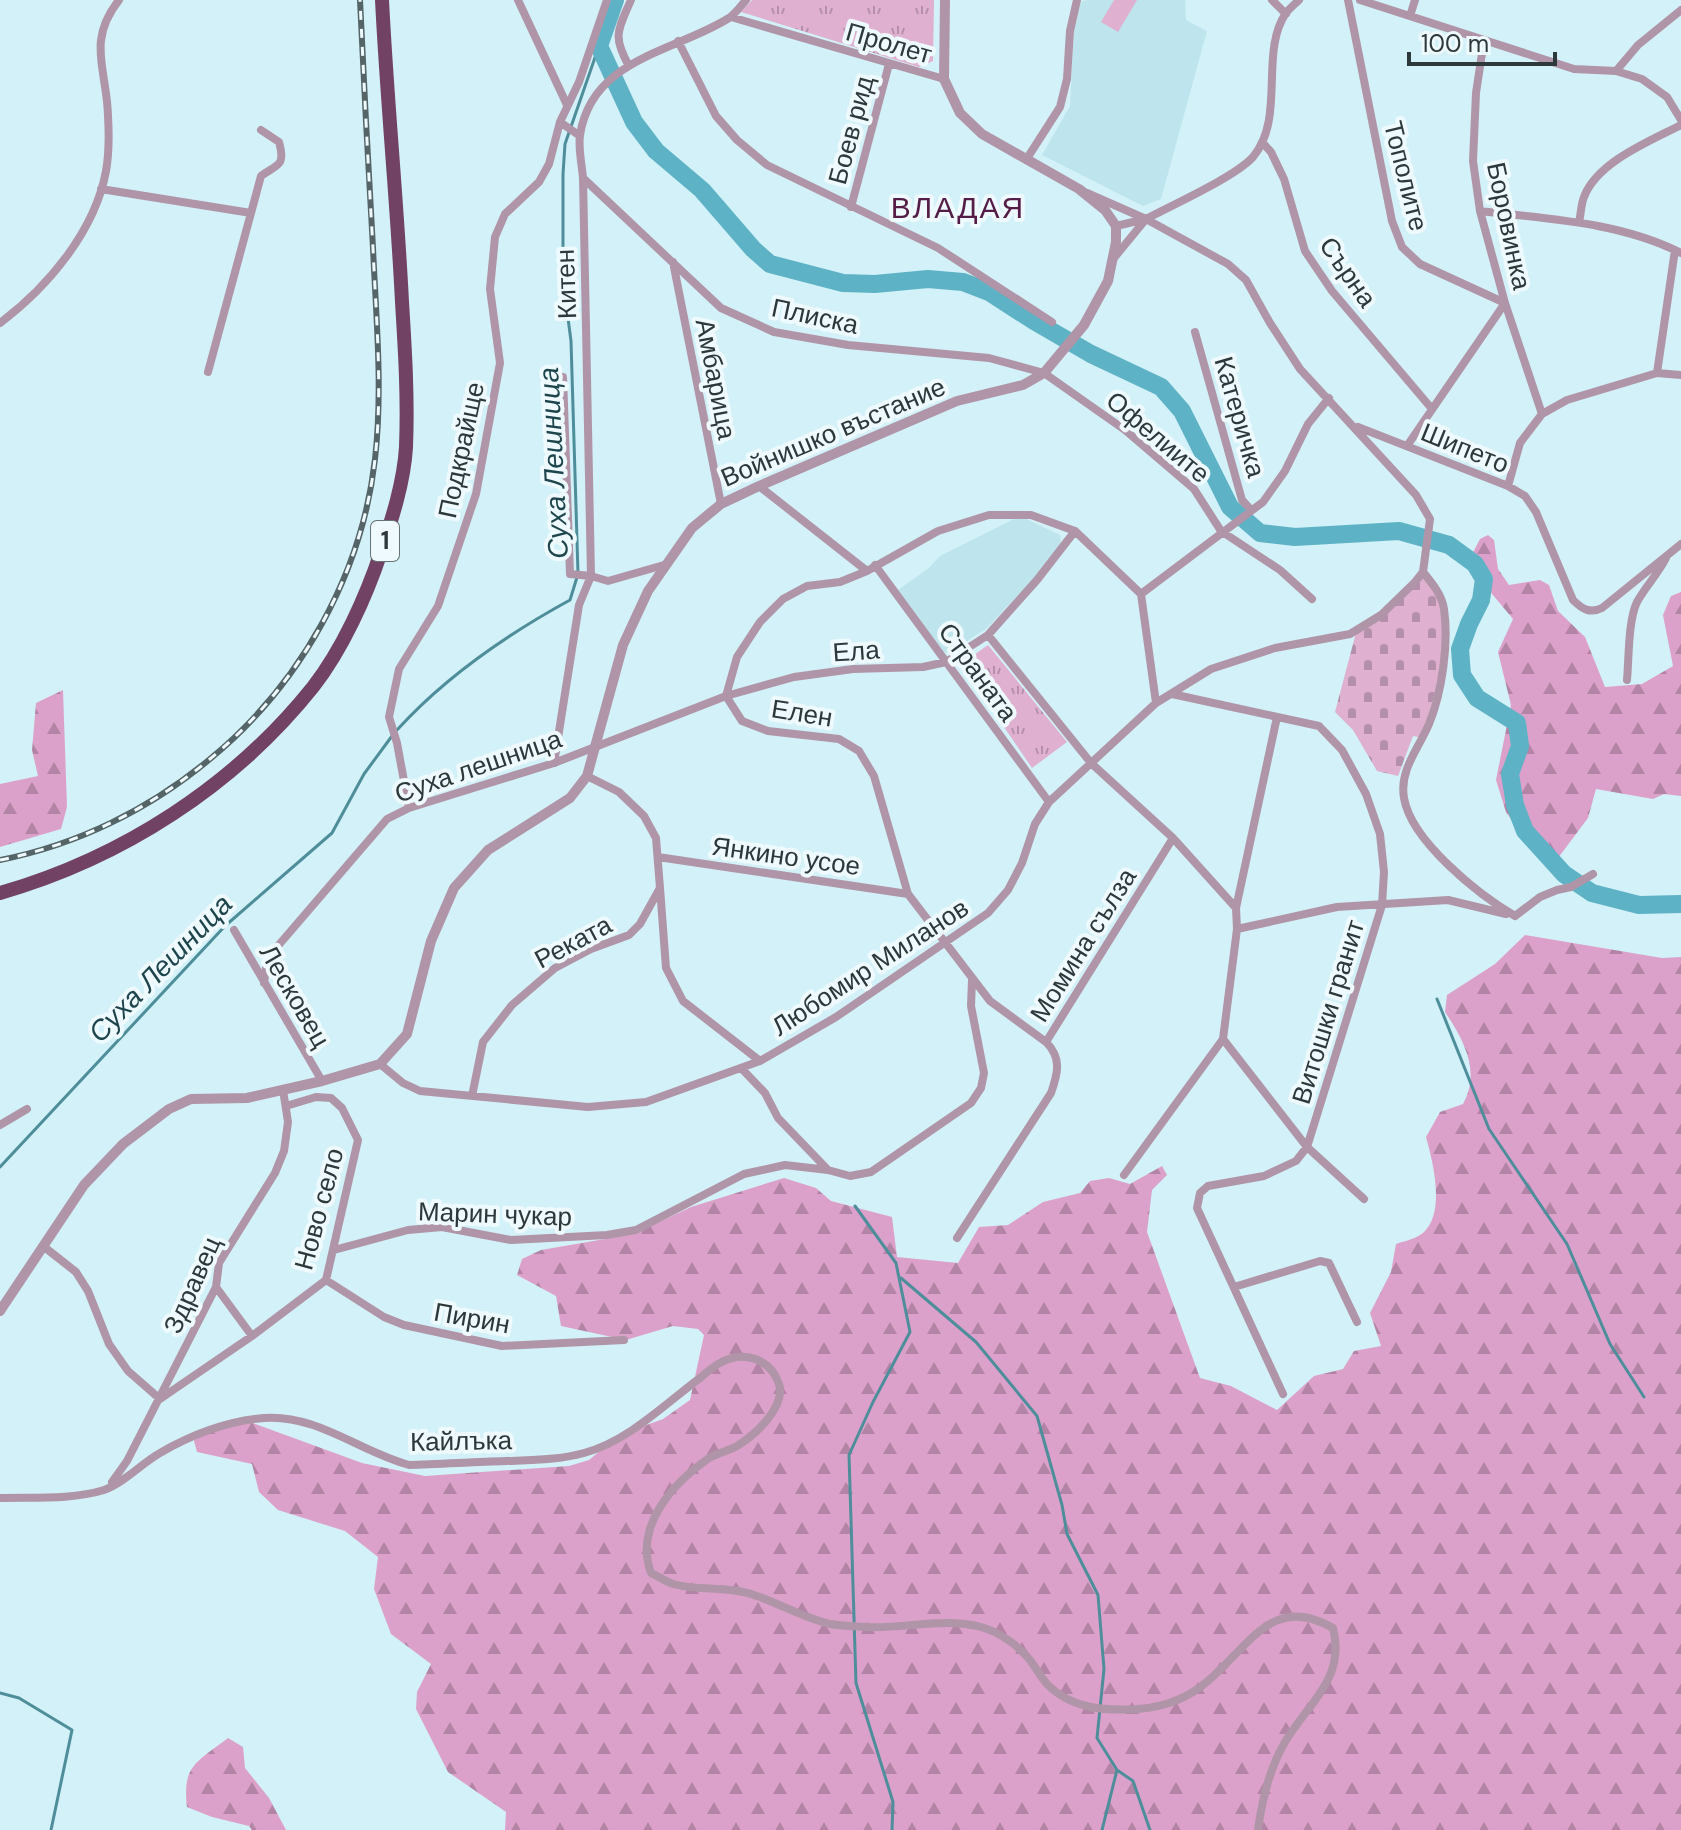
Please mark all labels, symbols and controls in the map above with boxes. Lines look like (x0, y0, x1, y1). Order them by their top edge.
street label: Пролет (842, 15, 936, 71)
scale bar (1409, 16, 1555, 66)
text: 100 m (1421, 28, 1489, 59)
street label: Боев рид (820, 72, 882, 188)
street label: Тополите (1376, 118, 1436, 234)
street label: Боровинка (1479, 159, 1539, 293)
district label: ВЛАДАЯ (891, 188, 1025, 227)
street label: Сърна (1312, 230, 1385, 314)
street label: Китен (548, 248, 584, 320)
street label: Плиска (769, 290, 862, 342)
street label: Амбарица (688, 316, 744, 443)
street label: Катеричка (1207, 353, 1274, 482)
water label: Суха Лешница (530, 366, 577, 560)
street label: Войнишко въстание (716, 369, 950, 495)
street label: Подкрайще (430, 379, 492, 521)
street label: Офелиите (1099, 384, 1217, 490)
street label: Шипето (1416, 415, 1514, 481)
road number: 1 (371, 521, 399, 561)
street label: Страната (931, 616, 1026, 729)
street label: Ела (831, 632, 881, 670)
street label: Елен (769, 691, 835, 735)
street label: Суха лешница (390, 721, 567, 810)
street label: Янкино усое (710, 829, 862, 883)
street label: Момина сълза (1022, 861, 1144, 1028)
water label: Суха Лешница (80, 886, 240, 1050)
street label: Любомир Миланов (765, 891, 975, 1043)
street label: Реката (529, 907, 618, 976)
street label: Витошки гранит (1284, 916, 1372, 1108)
street label: Лесковец (252, 938, 338, 1054)
street label: Ново село (286, 1144, 352, 1274)
street label: Марин чукар (417, 1194, 573, 1234)
street label: Здравец (156, 1231, 228, 1339)
street label: Пирин (431, 1295, 513, 1341)
street label: Кайлъка (410, 1423, 513, 1459)

